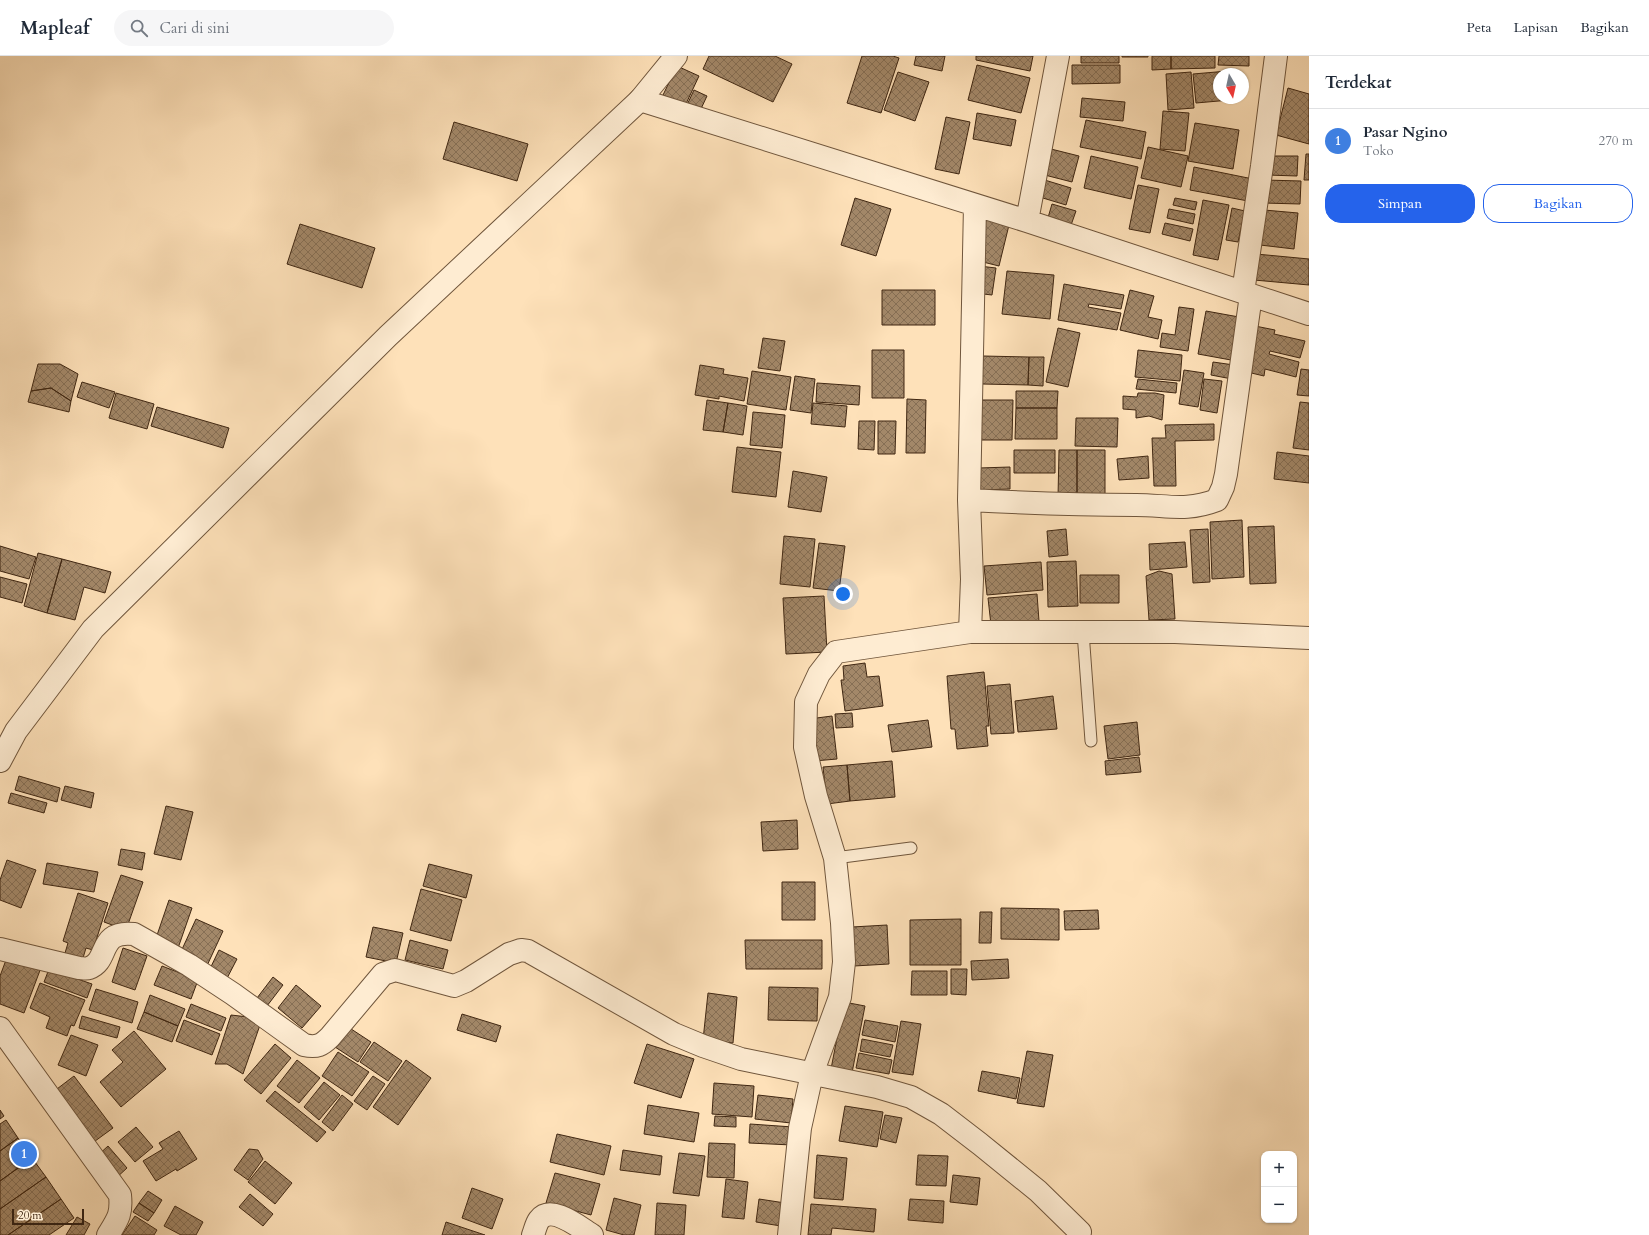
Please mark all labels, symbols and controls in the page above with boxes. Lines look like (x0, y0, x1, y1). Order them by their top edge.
search box (114, 10, 394, 46)
text: Mapleaf (20, 15, 90, 41)
icon: search (128, 17, 150, 39)
text: Cari di sini (160, 18, 229, 38)
text: Peta (1466, 18, 1492, 37)
text: Lapisan (1514, 18, 1558, 37)
text: Bagikan (1580, 18, 1629, 37)
north arrow (1213, 68, 1249, 104)
text: Terdekat (1325, 71, 1391, 94)
text: Pasar Ngino (1363, 122, 1447, 142)
text: 1 (1335, 132, 1341, 150)
text: 270 m (1599, 132, 1633, 150)
text: Toko (1363, 142, 1394, 160)
button: Simpan (1325, 184, 1475, 223)
button: Bagikan (1483, 184, 1633, 223)
your location (833, 584, 853, 604)
pin: 1 (11, 1139, 37, 1169)
map controls (1261, 1151, 1297, 1223)
button: + (1261, 1151, 1297, 1187)
button: − (1261, 1187, 1297, 1223)
scale bar (12, 1207, 84, 1226)
text: 20 m (18, 1208, 42, 1223)

